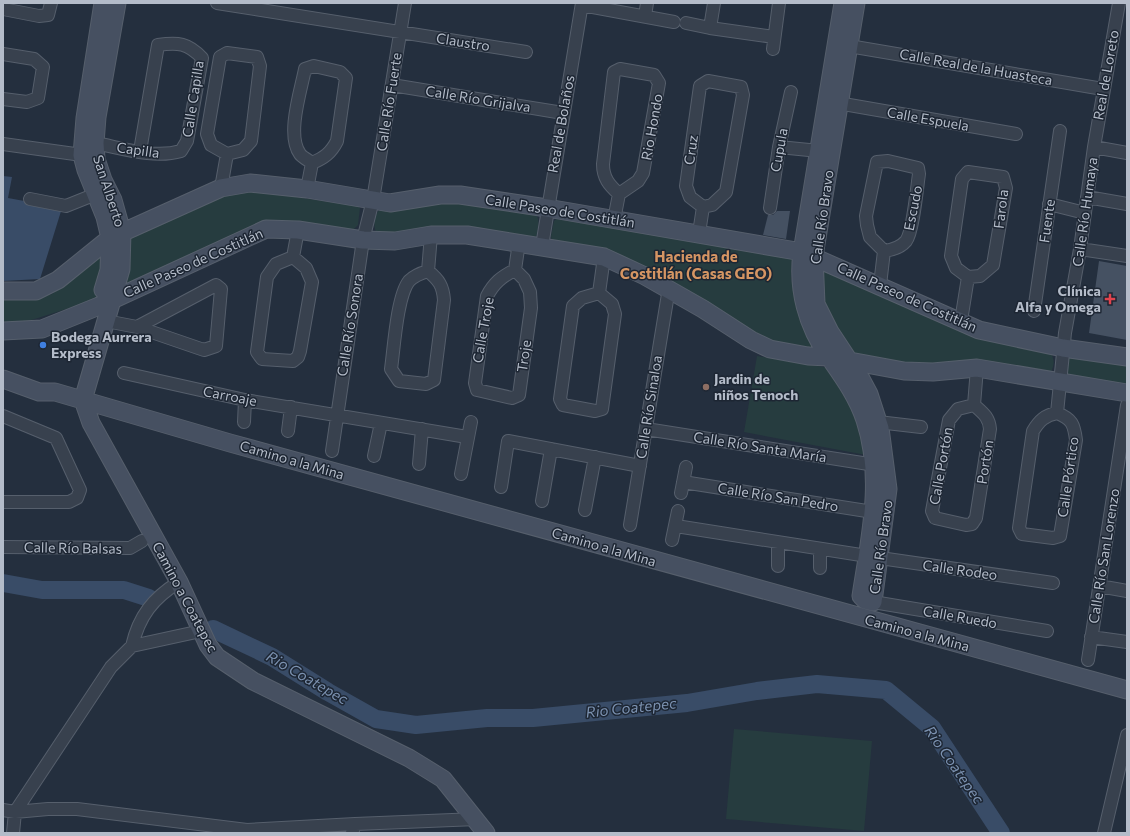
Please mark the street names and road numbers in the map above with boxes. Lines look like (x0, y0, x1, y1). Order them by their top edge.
street label: Claustro (435, 29, 491, 54)
street label: Real de Loreto (1089, 29, 1122, 121)
street label: Calle Real de la Huasteca (898, 45, 1054, 88)
street label: Calle Río Fuerte (372, 51, 405, 153)
street label: Calle Capilla (178, 59, 207, 138)
street label: Real de Bolaños (544, 74, 577, 174)
street label: Calle Río Grijalva (424, 82, 532, 115)
street label: Rio Hondo (637, 92, 666, 162)
street label: Calle Espuela (886, 103, 970, 134)
street label: Cupula (766, 127, 791, 173)
street label: Cruz (680, 134, 701, 166)
street label: Capilla (115, 138, 161, 161)
street label: San Alberto (90, 153, 129, 229)
street label: Calle Río Humaya (1068, 156, 1101, 268)
street label: Calle Río Bravo (806, 169, 837, 265)
street label: Escudo (900, 184, 925, 232)
street label: Farola (990, 188, 1011, 230)
street label: Calle Paseo de Costitlán (484, 190, 636, 231)
street label: Fuente (1035, 198, 1058, 244)
street label: Calle Paseo de Costitlán (120, 224, 265, 301)
street label: Calle Paseo de Costitlán (835, 258, 980, 335)
street label: Calle Río Sonora (333, 272, 366, 378)
street label: Calle Troje (468, 296, 497, 364)
street label: Troje (513, 339, 534, 373)
street label: Calle Río Sinaloa (632, 354, 665, 460)
street label: Carroaje (202, 382, 258, 409)
street label: Calle Portón (925, 426, 956, 506)
street label: Calle Río Santa María (692, 428, 828, 465)
street label: Calle Pórtico (1053, 436, 1082, 518)
street label: Camino a la Mina (238, 437, 346, 483)
street label: Portón (973, 439, 996, 485)
street label: Calle Río San Pedro (716, 479, 840, 514)
street label: Calle Río San Lorenzo (1084, 487, 1123, 625)
street label: Calle Río Bravo (865, 499, 896, 595)
street label: Camino a la Mina (550, 524, 658, 570)
street label: Calle Río Balsas (24, 538, 122, 557)
street label: Camino a Coatepec (149, 539, 222, 655)
street label: Calle Rodeo (922, 556, 998, 583)
street label: Calle Ruedo (922, 602, 999, 631)
street label: Camino a la Mina (863, 610, 971, 655)

